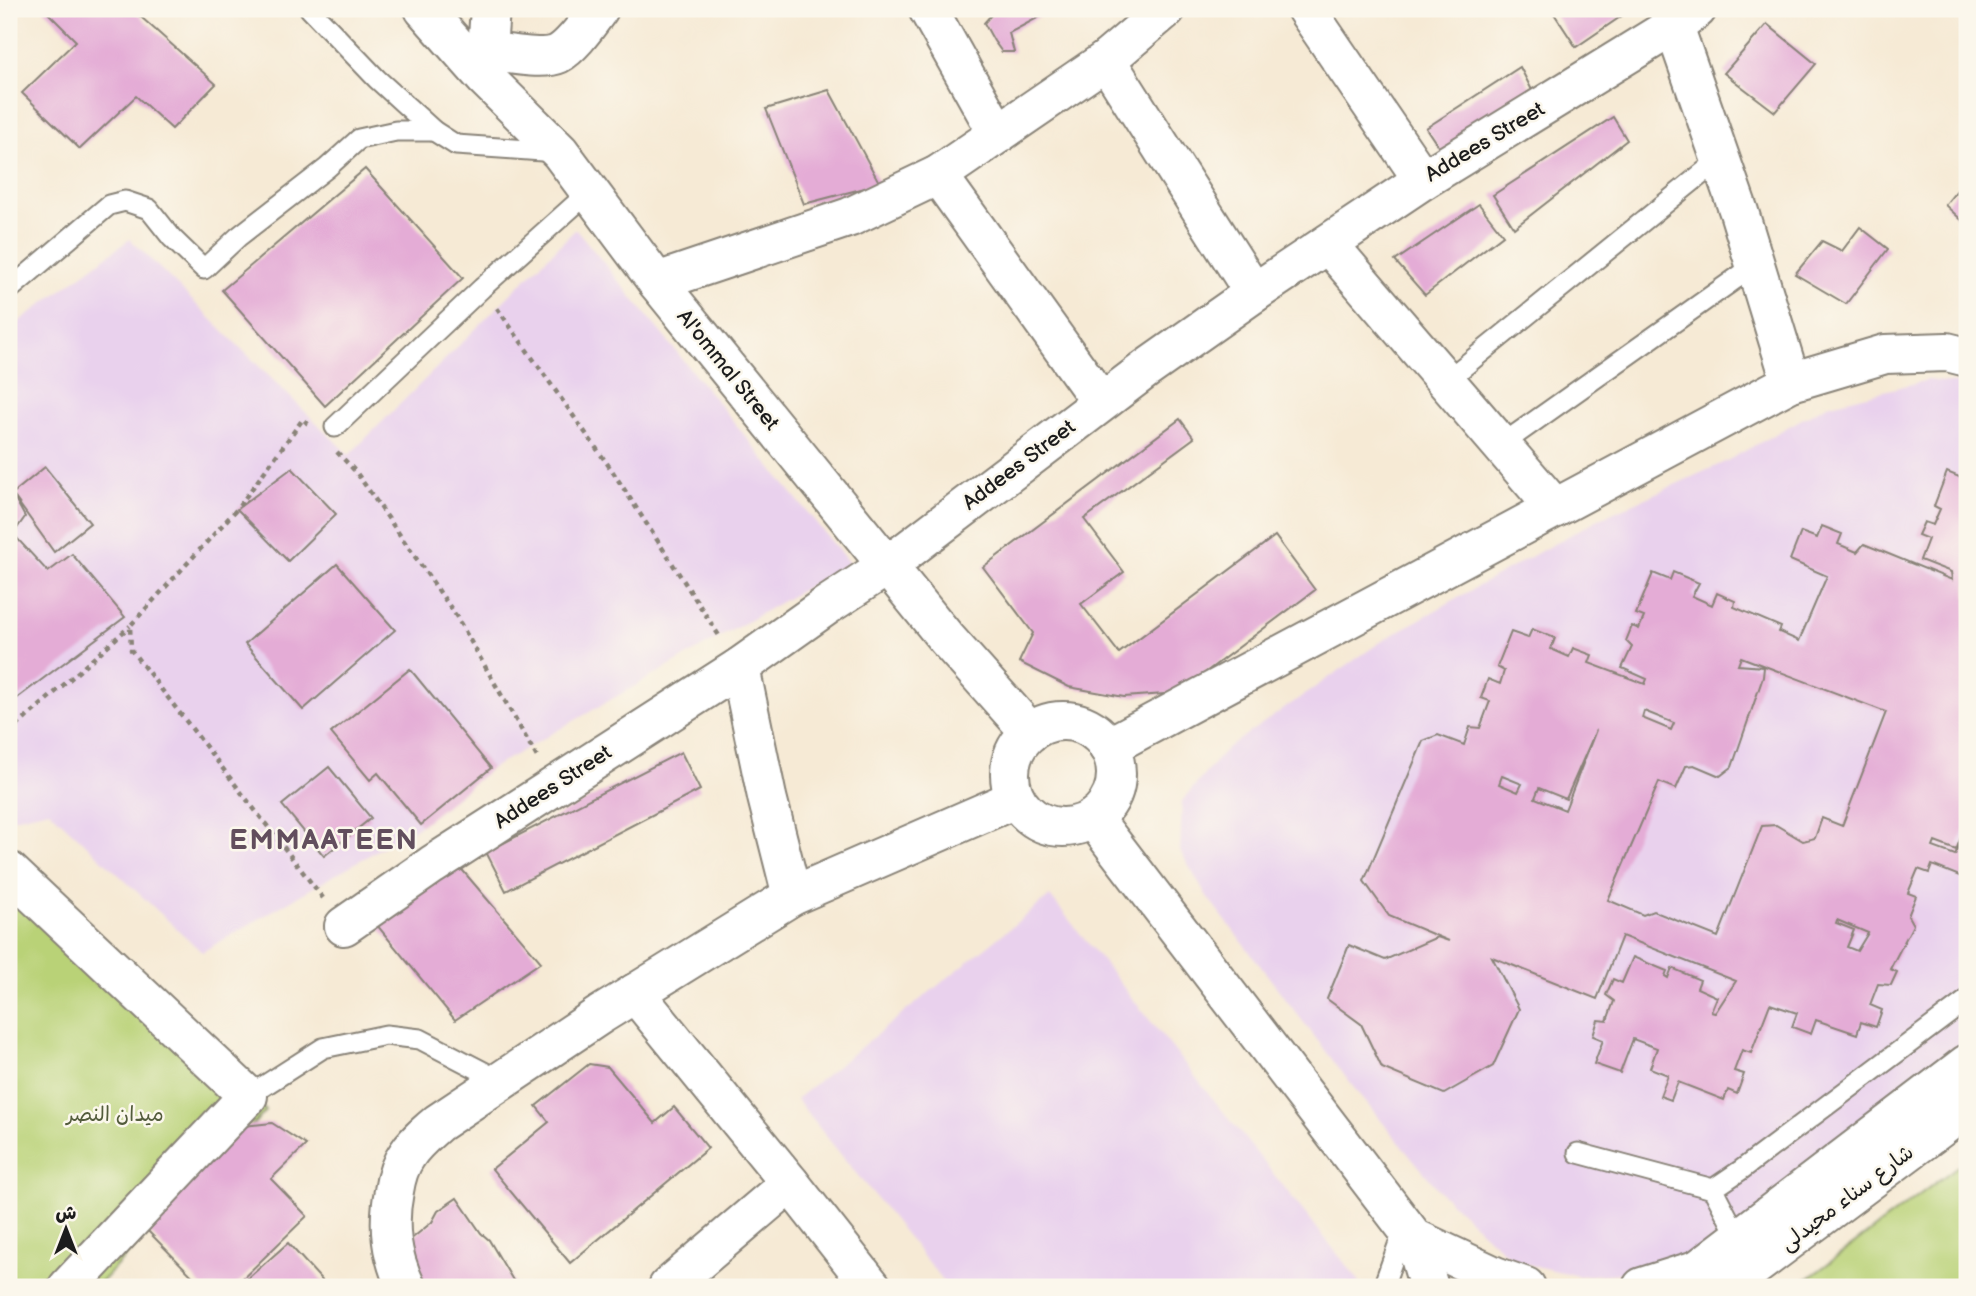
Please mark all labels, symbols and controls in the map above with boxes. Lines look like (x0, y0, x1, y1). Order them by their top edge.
street label: Addees Street (1421, 96, 1550, 187)
street label: Al'ommal Street (672, 305, 785, 436)
street label: Addees Street (958, 414, 1081, 516)
street label: Addees Street (490, 740, 617, 834)
district label: EMMAATEEN (229, 824, 419, 857)
park label: ميدان النصر (64, 1102, 164, 1127)
street label: شارع سناء محيدلى (1775, 1140, 1920, 1258)
north arrow (32, 1194, 102, 1264)
text: ش (56, 1202, 77, 1225)

